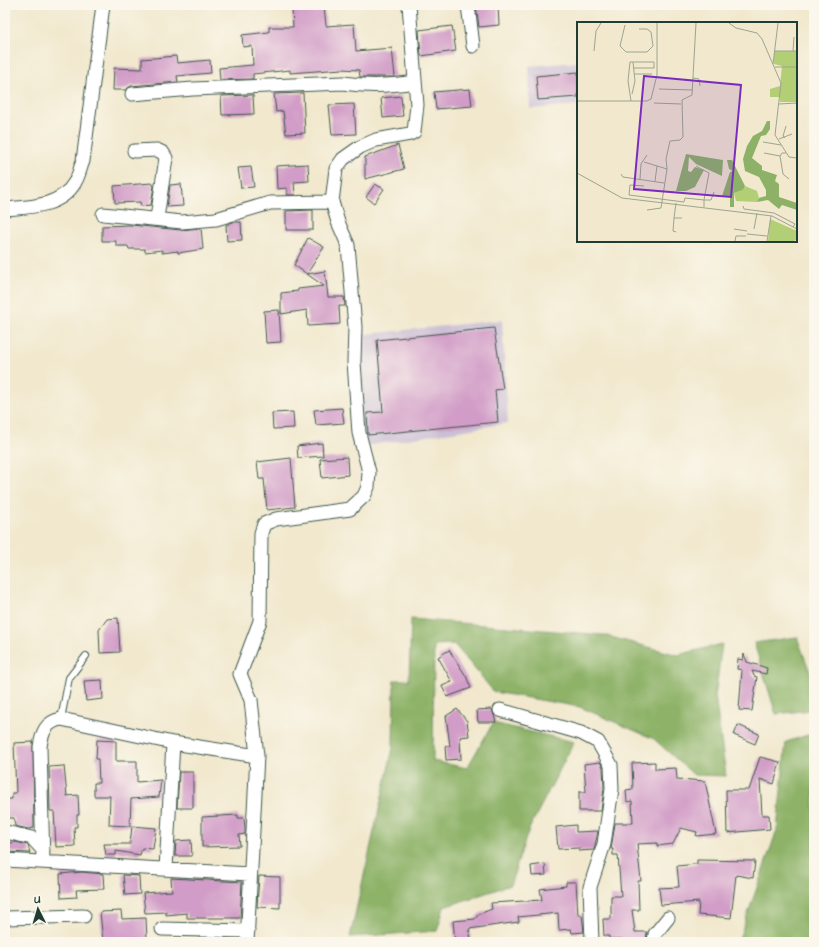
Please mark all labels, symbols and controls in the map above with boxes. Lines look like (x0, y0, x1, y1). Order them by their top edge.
inset map (577, 22, 797, 242)
north arrow (18, 889, 58, 929)
text: U (32, 892, 41, 907)

